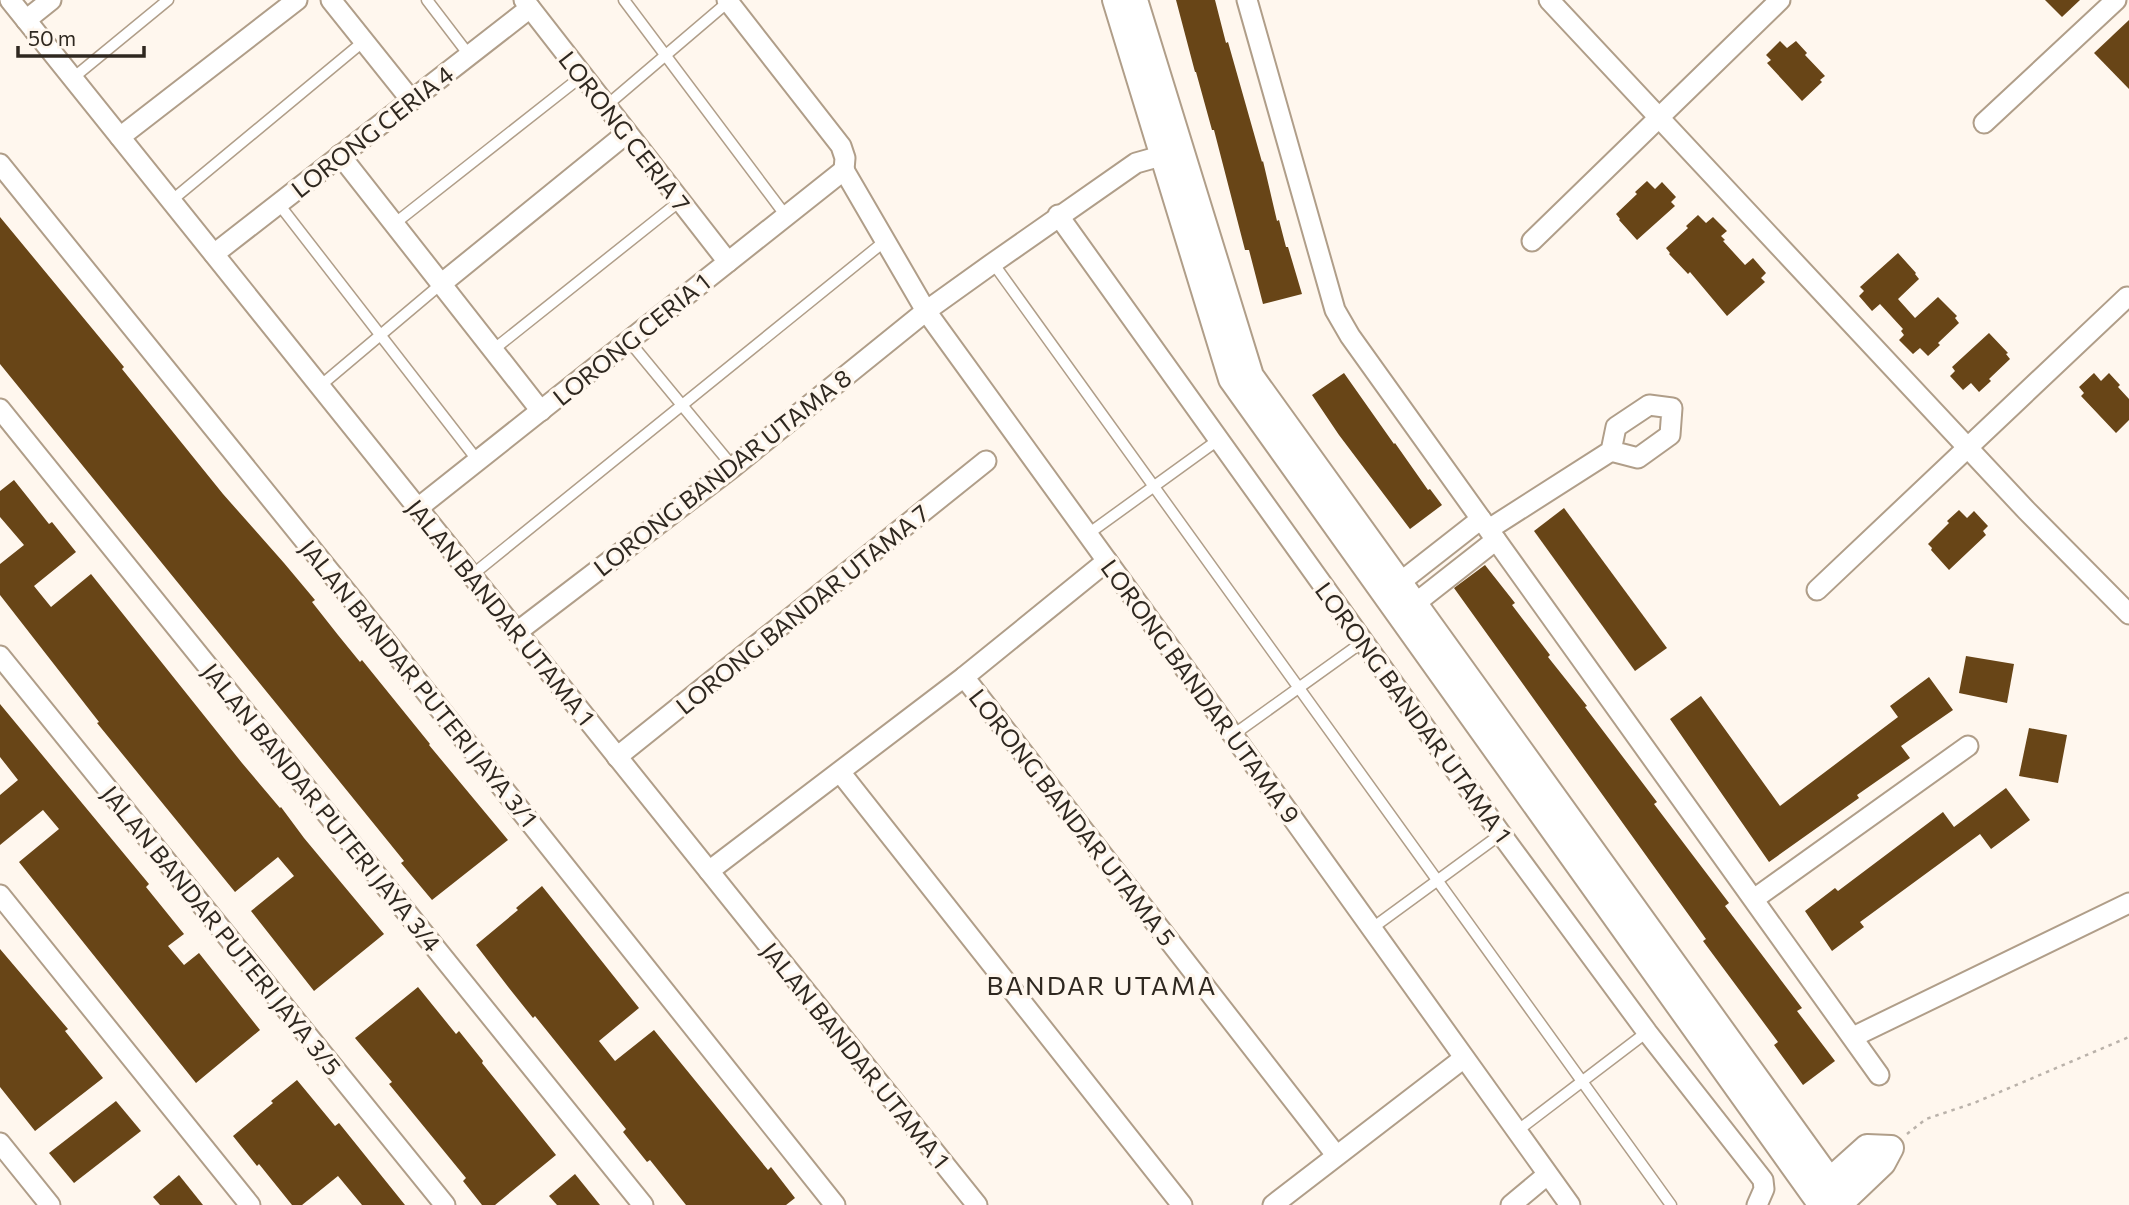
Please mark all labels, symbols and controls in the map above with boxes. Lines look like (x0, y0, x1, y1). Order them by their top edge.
scale bar (18, 14, 144, 58)
text: 50 m (28, 25, 76, 50)
street label: LORONG CERIA 7 (553, 45, 697, 217)
street label: LORONG CERIA 4 (285, 59, 459, 203)
street label: LORONG CERIA 1 (547, 267, 715, 411)
street label: LORONG BANDAR UTAMA 8 (587, 362, 857, 582)
street label: JALAN BANDAR UTAMA 1 (401, 493, 601, 731)
street label: LORONG BANDAR UTAMA 7 (670, 498, 934, 720)
street label: JALAN BANDAR PUTERI JAYA 3/1 (294, 534, 544, 832)
street label: LORONG BANDAR UTAMA 9 (1096, 553, 1306, 829)
street label: LORONG BANDAR UTAMA 1 (1310, 576, 1518, 848)
street label: JALAN BANDAR PUTERI JAYA 3/4 (197, 657, 447, 957)
street label: LORONG BANDAR UTAMA 5 (964, 683, 1182, 951)
street label: JALAN BANDAR PUTERI JAYA 3/5 (96, 779, 348, 1081)
street label: JALAN BANDAR UTAMA 1 (756, 936, 956, 1174)
district label: BANDAR UTAMA (986, 969, 1218, 1000)

